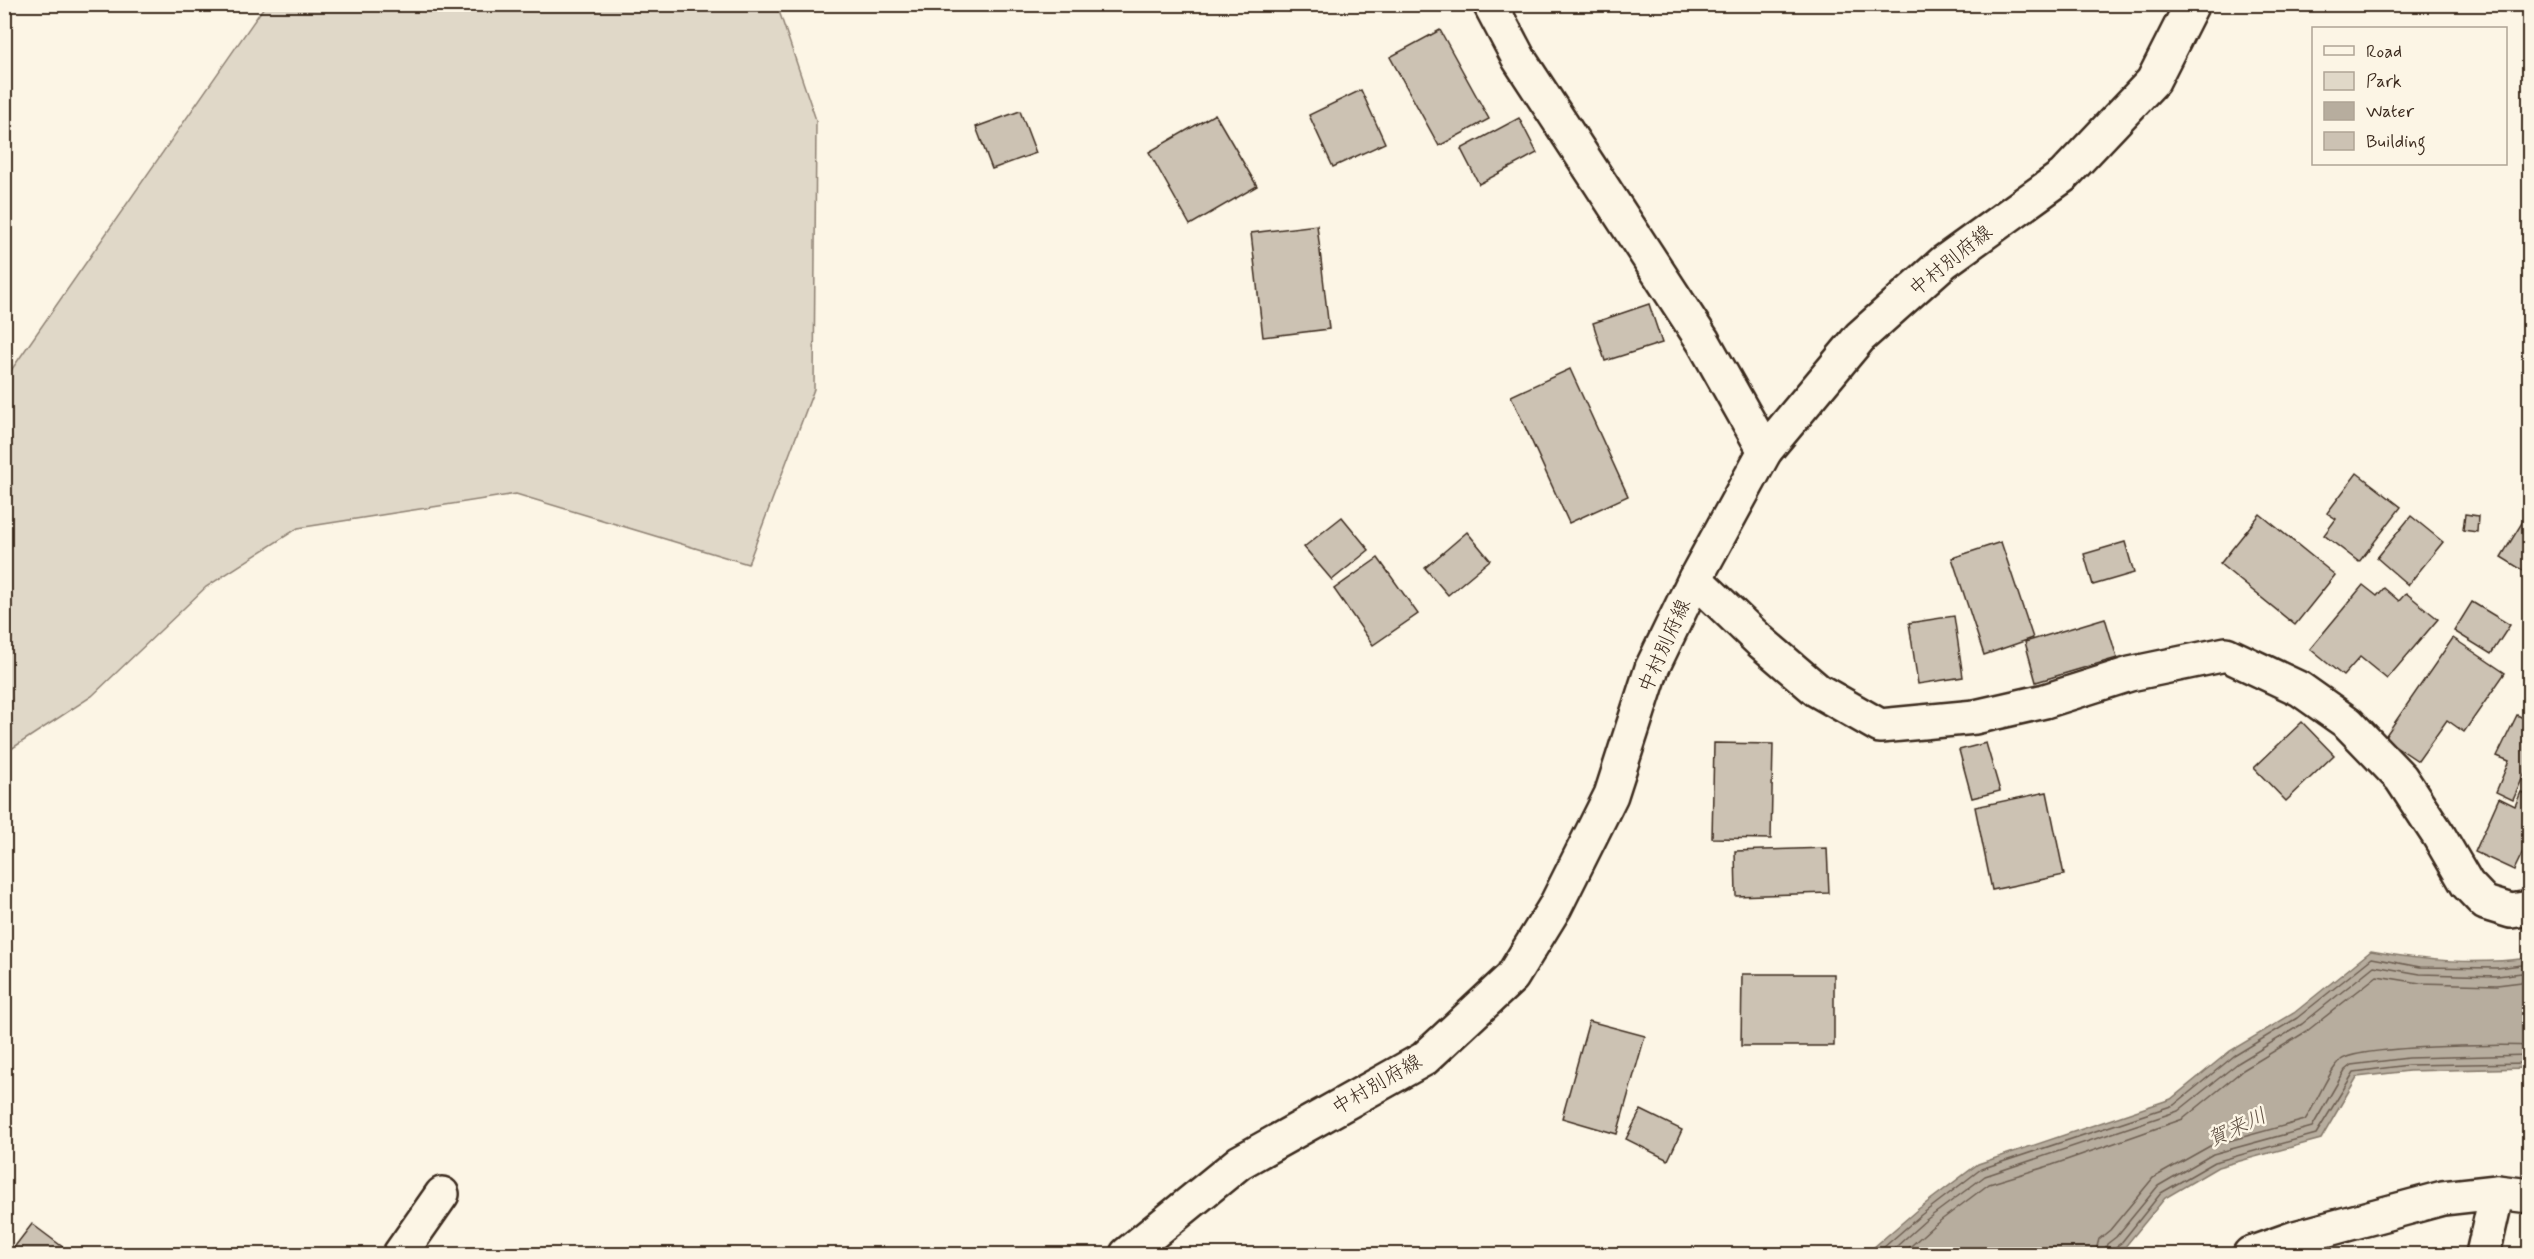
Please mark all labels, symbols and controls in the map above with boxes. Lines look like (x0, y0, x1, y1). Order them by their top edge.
legend (2312, 27, 2507, 165)
text: Road (2366, 40, 2402, 64)
text: Park (2366, 70, 2402, 94)
text: Water (2366, 100, 2415, 124)
text: Building (2366, 130, 2426, 156)
street label: 中村別府線 (1904, 219, 1998, 303)
street label: 中村別府線 (1632, 595, 1698, 697)
street label: 中村別府線 (1327, 1048, 1427, 1122)
water label: 賀来川 (2203, 1102, 2271, 1154)

